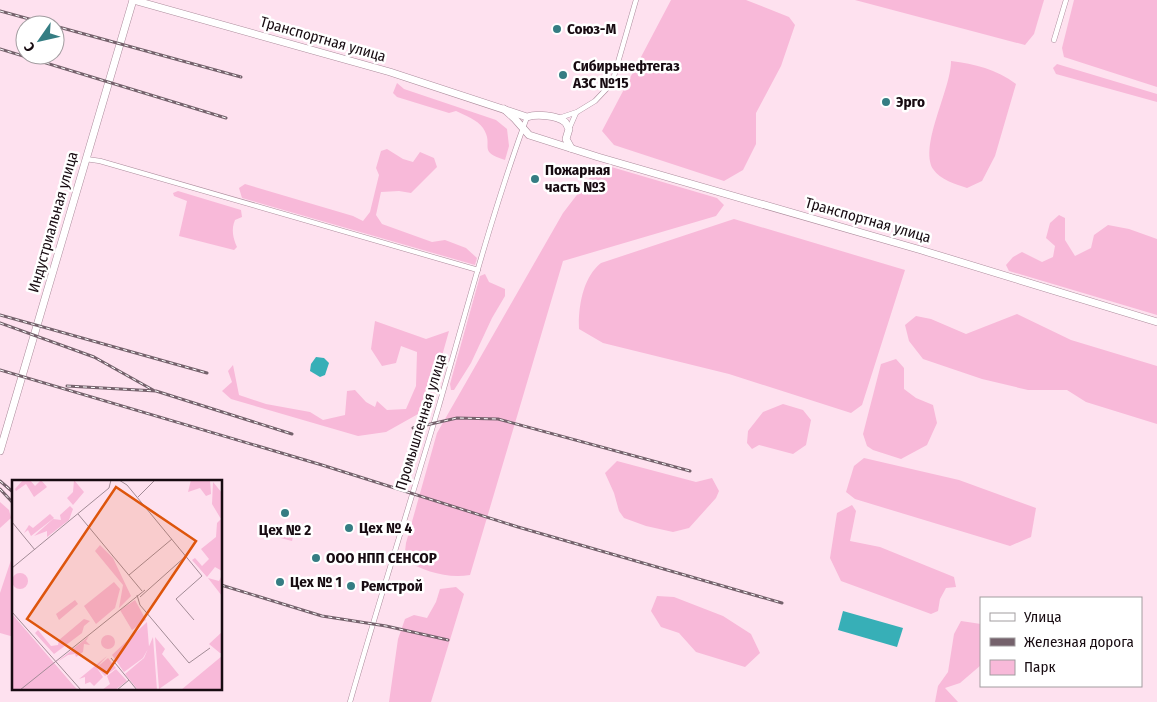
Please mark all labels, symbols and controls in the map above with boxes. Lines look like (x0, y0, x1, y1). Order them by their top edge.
street label: Транспортная улица (258, 12, 388, 66)
north arrow (15, 15, 65, 65)
place label: Союз-М (567, 20, 616, 38)
marker: Союз-М (551, 23, 563, 35)
text: С (20, 39, 39, 55)
place label: Сибирьнефтегаз АЗС №15 (572, 57, 680, 92)
marker: Сибирьнефтегаз АЗС №15 (557, 69, 569, 81)
place label: Эрго (896, 93, 925, 111)
marker: Эрго (880, 96, 892, 108)
street label: Индустриальная улица (24, 149, 82, 295)
place label: Пожарная часть №3 (545, 161, 610, 196)
marker: Пожарная часть №3 (529, 173, 541, 185)
street label: Транспортная улица (803, 193, 933, 247)
street label: Промышленная улица (392, 352, 450, 492)
inset map (12, 480, 222, 690)
marker: Цех № 2 (279, 507, 291, 519)
place label: Цех № 4 (359, 519, 412, 537)
place label: Цех № 2 (259, 521, 311, 539)
marker: Цех № 4 (343, 522, 355, 534)
place label: ООО НПП СЕНСОР (326, 549, 437, 567)
marker: ООО НПП СЕНСОР (310, 552, 322, 564)
place label: Цех № 1 (290, 573, 342, 591)
marker: Цех № 1 (274, 576, 286, 588)
place label: Ремстрой (361, 577, 423, 595)
marker: Ремстрой (345, 580, 357, 592)
legend (980, 597, 1142, 687)
text: Улица (1023, 608, 1062, 626)
text: Железная дорога (1024, 633, 1134, 651)
text: Парк (1024, 658, 1055, 676)

